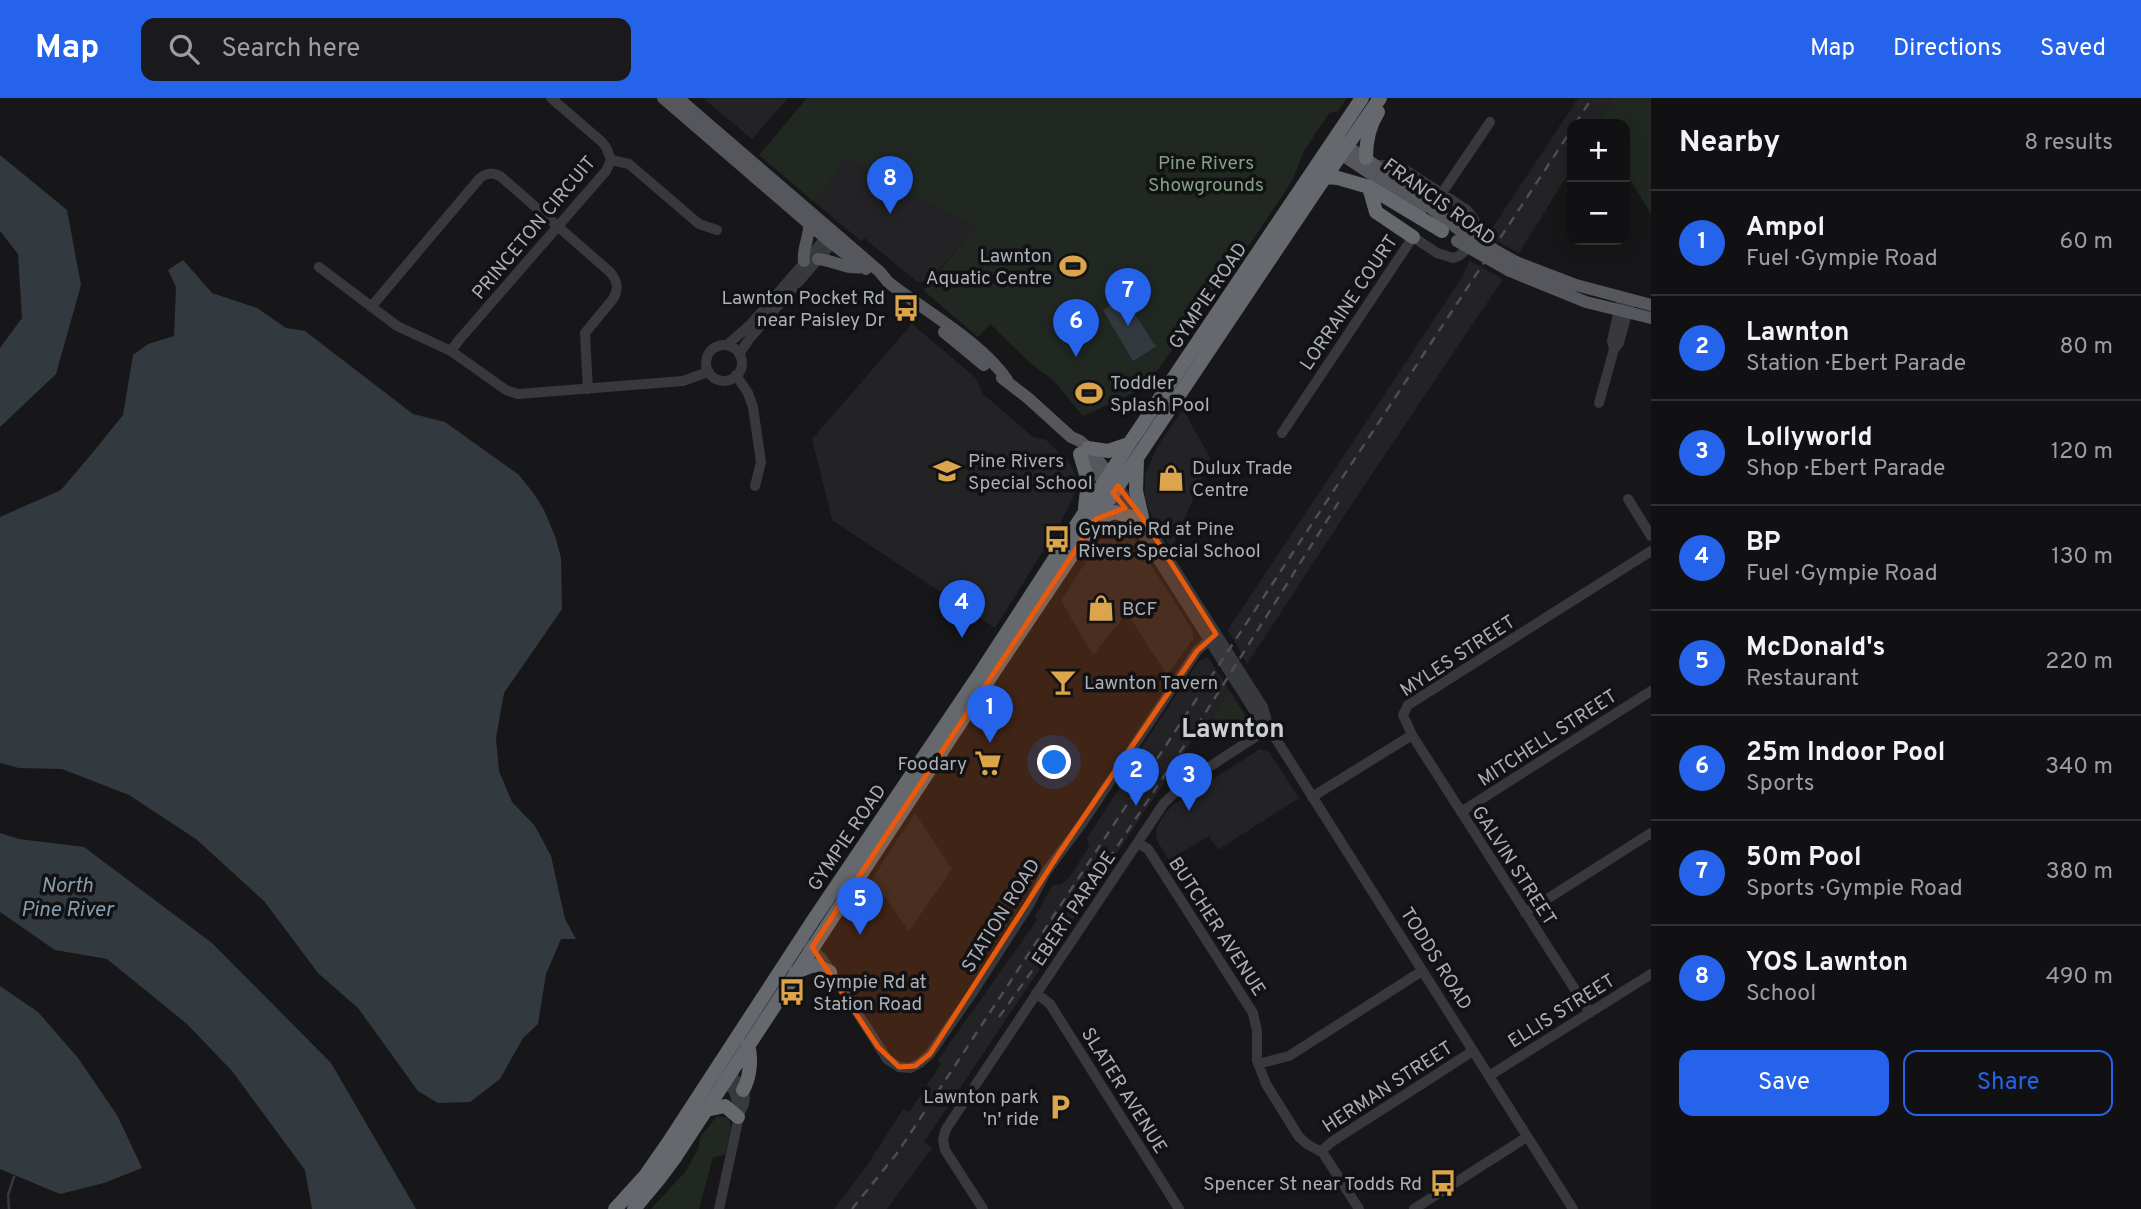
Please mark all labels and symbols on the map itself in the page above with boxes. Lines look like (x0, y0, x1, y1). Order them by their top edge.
street label: PRINCETON CIRCUIT (467, 151, 602, 305)
park label: Pine Rivers Showgrounds (1148, 152, 1264, 198)
street label: FRANCIS ROAD (1378, 154, 1500, 252)
pin: 8 (867, 156, 913, 214)
street label: LORRAINE COURT (1295, 231, 1404, 376)
street label: GYMPIE ROAD (1164, 238, 1253, 354)
place label: Lawnton Aquatic Centre (926, 245, 1052, 291)
sports icon: Lawnton Aquatic Centre (1058, 251, 1088, 281)
pin: 7 (1105, 268, 1151, 326)
place label: Lawnton Pocket Rd near Paisley Dr (721, 287, 886, 333)
bus stop icon: Lawnton Pocket Rd near Paisley Dr (891, 293, 921, 323)
pin: 6 (1053, 299, 1099, 357)
place label: Toddler Splash Pool (1110, 372, 1210, 418)
sports icon: Toddler Splash Pool (1074, 378, 1104, 408)
place label: Pine Rivers Special School (968, 450, 1093, 496)
school or university icon: Pine Rivers Special School (932, 456, 962, 486)
place label: Dulux Trade Centre (1192, 457, 1293, 503)
shop icon: Dulux Trade Centre (1156, 463, 1186, 493)
place label: Gympie Rd at Pine Rivers Special School (1078, 518, 1261, 564)
bus stop icon: Gympie Rd at Pine Rivers Special School (1042, 524, 1072, 554)
pin: 4 (939, 580, 985, 638)
shop icon: BCF (1086, 593, 1116, 623)
place label: BCF (1122, 598, 1157, 622)
street label: MYLES STREET (1396, 610, 1520, 703)
bar icon: Lawnton Tavern (1048, 667, 1078, 697)
place label: Lawnton Tavern (1084, 672, 1218, 696)
pin: 1 (967, 685, 1013, 743)
street label: MITCHELL STREET (1474, 685, 1622, 793)
district label: Lawnton (1181, 714, 1285, 747)
your location (1037, 745, 1071, 779)
supermarket icon: Foodary (973, 748, 1003, 778)
pin: 2 (1113, 748, 1159, 806)
place label: Foodary (897, 753, 967, 777)
pin: 3 (1166, 753, 1212, 811)
street label: GYMPIE ROAD (803, 780, 892, 896)
street label: GALVIN STREET (1466, 802, 1561, 931)
street label: EBERT PARADE (1027, 847, 1122, 971)
street label: BUTCHER AVENUE (1162, 853, 1270, 1001)
street label: STATION ROAD (957, 855, 1046, 977)
water label: North Pine River (21, 873, 115, 924)
pin: 5 (837, 877, 883, 935)
street label: TODDS ROAD (1394, 903, 1476, 1015)
street label: ELLIS STREET (1504, 969, 1620, 1054)
place label: Gympie Rd at Station Road (813, 971, 927, 1017)
bus stop icon: Gympie Rd at Station Road (777, 977, 807, 1007)
street label: SLATER AVENUE (1075, 1024, 1172, 1159)
street label: HERMAN STREET (1318, 1037, 1458, 1139)
place label: Lawnton park 'n' ride (923, 1086, 1039, 1132)
parking icon: Lawnton park 'n' ride (1045, 1092, 1075, 1122)
bus stop icon: Spencer St near Todds Rd (1428, 1168, 1458, 1198)
place label: Spencer St near Todds Rd (1203, 1173, 1422, 1197)

